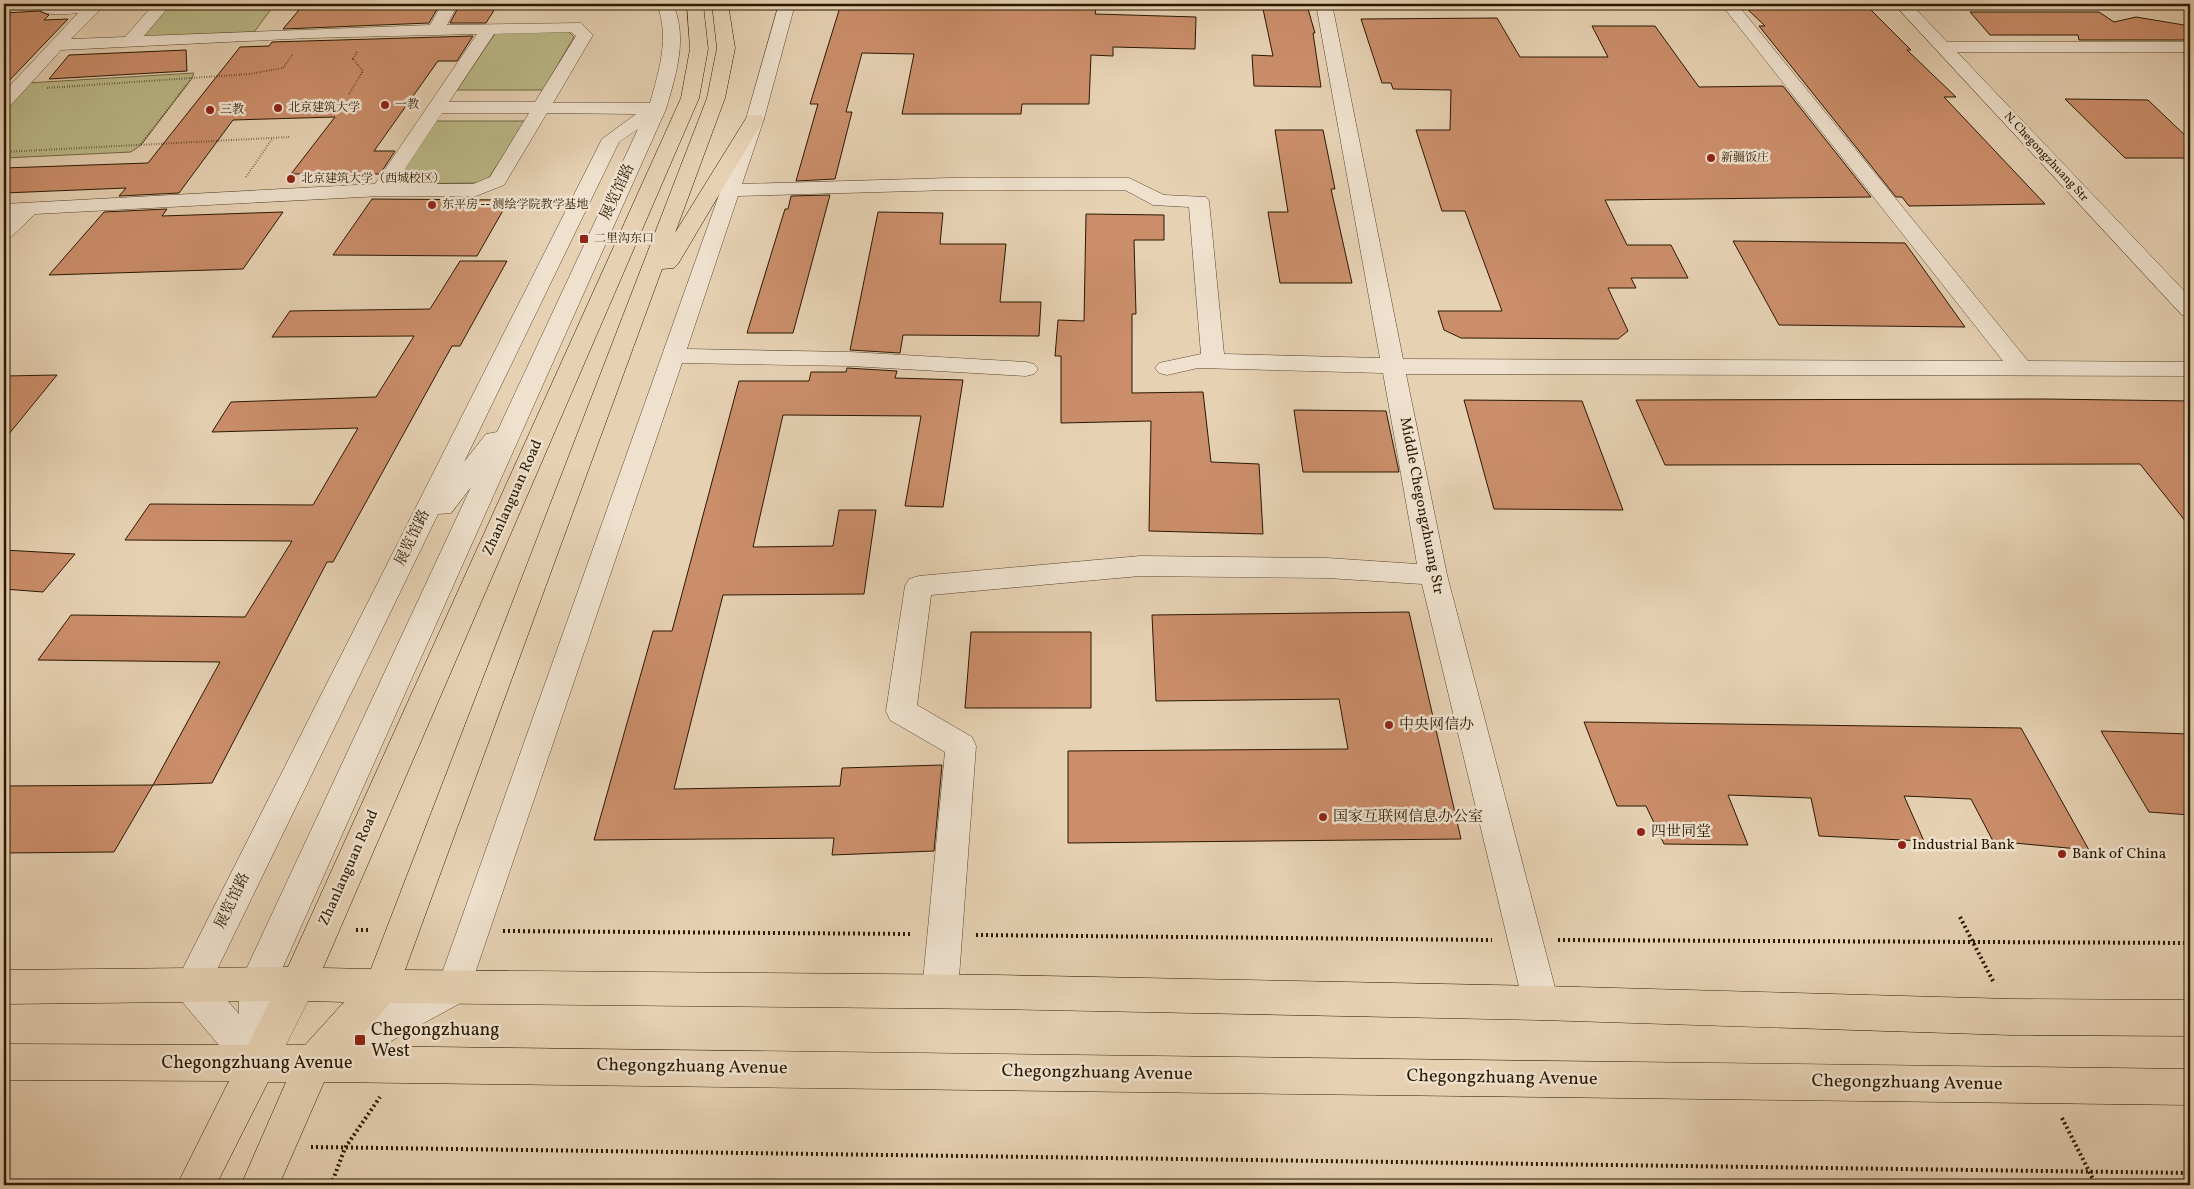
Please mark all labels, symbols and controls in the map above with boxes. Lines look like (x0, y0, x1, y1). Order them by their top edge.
place label: 一教 (395, 97, 419, 113)
marker: 一教 (379, 99, 391, 111)
place label: 北京建筑大学 (288, 100, 360, 116)
place label: 三教 (220, 102, 244, 118)
marker: 北京建筑大学 (272, 102, 284, 114)
marker: 三教 (204, 104, 216, 116)
street label: N. Chegongzhuang Str (2000, 109, 2092, 205)
place label: 新疆饭庄 (1721, 150, 1769, 166)
marker: 新疆饭庄 (1705, 152, 1717, 164)
street label: 展览馆路 (596, 160, 640, 224)
place label: 北京建筑大学（西城校区） (301, 171, 445, 187)
marker: 北京建筑大学（西城校区） (285, 173, 297, 185)
place label: 东平房 -- 测绘学院教学基地 (442, 197, 588, 213)
marker: 东平房 -- 测绘学院教学基地 (426, 199, 438, 211)
place label: 二里沟东口 (594, 231, 654, 247)
marker: 二里沟东口 (578, 233, 590, 245)
street label: Middle Chegongzhuang Str (1394, 416, 1448, 596)
street label: Zhanlanguan Road (478, 437, 548, 559)
street label: 展览馆路 (390, 506, 436, 570)
place label: 中央网信办 (1399, 715, 1474, 736)
marker: 中央网信办 (1383, 719, 1395, 731)
street label: Zhanlanguan Road (314, 807, 384, 929)
place label: 国家互联网信息办公室 (1333, 807, 1483, 828)
marker: 国家互联网信息办公室 (1317, 811, 1329, 823)
place label: 四世同堂 (1651, 822, 1711, 843)
marker: 四世同堂 (1635, 826, 1647, 838)
place label: Industrial Bank (1912, 835, 2015, 856)
marker: Industrial Bank (1896, 839, 1908, 851)
place label: Bank of China (2072, 844, 2166, 865)
marker: Bank of China (2056, 848, 2068, 860)
street label: 展览馆路 (210, 869, 256, 933)
place label: Chegongzhuang West (371, 1018, 500, 1064)
marker: Chegongzhuang West (353, 1033, 367, 1047)
street label: Chegongzhuang Avenue (161, 1051, 353, 1076)
street label: Chegongzhuang Avenue (596, 1053, 788, 1081)
street label: Chegongzhuang Avenue (1001, 1059, 1193, 1087)
street label: Chegongzhuang Avenue (1406, 1064, 1598, 1092)
street label: Chegongzhuang Avenue (1811, 1069, 2003, 1097)

